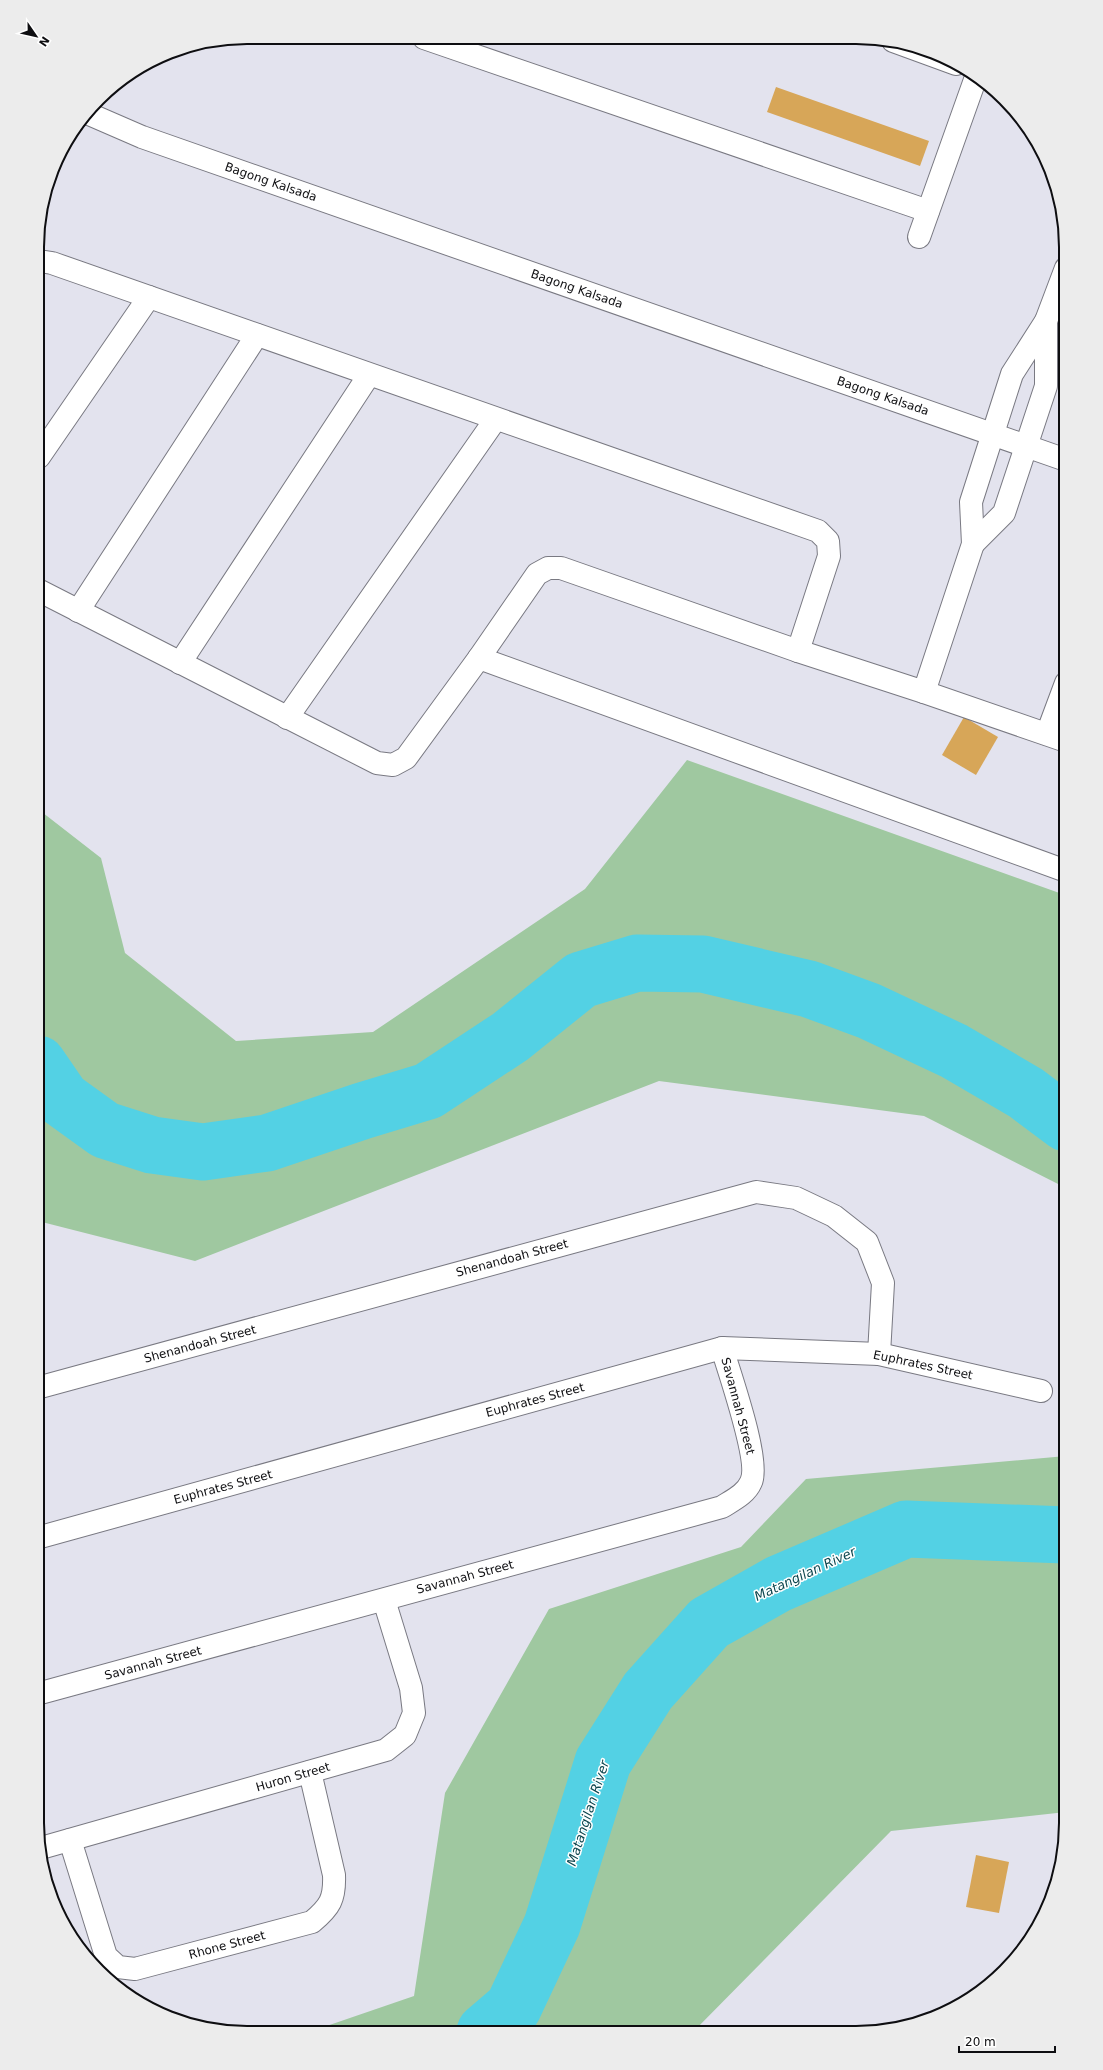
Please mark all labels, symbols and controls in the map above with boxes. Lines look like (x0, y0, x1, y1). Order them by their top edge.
north arrow (16, 16, 56, 56)
text: N (36, 34, 52, 49)
street label: Bagong Kalsada (223, 160, 319, 204)
street label: Bagong Kalsada (529, 267, 625, 311)
street label: Bagong Kalsada (835, 374, 931, 418)
street label: Shenandoah Street (454, 1236, 570, 1280)
street label: Shenandoah Street (142, 1322, 258, 1366)
street label: Euphrates Street (872, 1348, 974, 1382)
street label: Savannah Street (718, 1356, 758, 1456)
street label: Euphrates Street (484, 1380, 586, 1420)
street label: Euphrates Street (172, 1467, 274, 1507)
water label: Matangilan River (752, 1543, 860, 1604)
street label: Savannah Street (415, 1557, 515, 1597)
street label: Savannah Street (103, 1643, 203, 1683)
water label: Matangilan River (564, 1757, 613, 1868)
street label: Huron Street (254, 1760, 332, 1794)
street label: Rhone Street (187, 1928, 267, 1962)
scale bar (959, 2028, 1055, 2054)
text: 20 m (965, 2035, 996, 2049)

